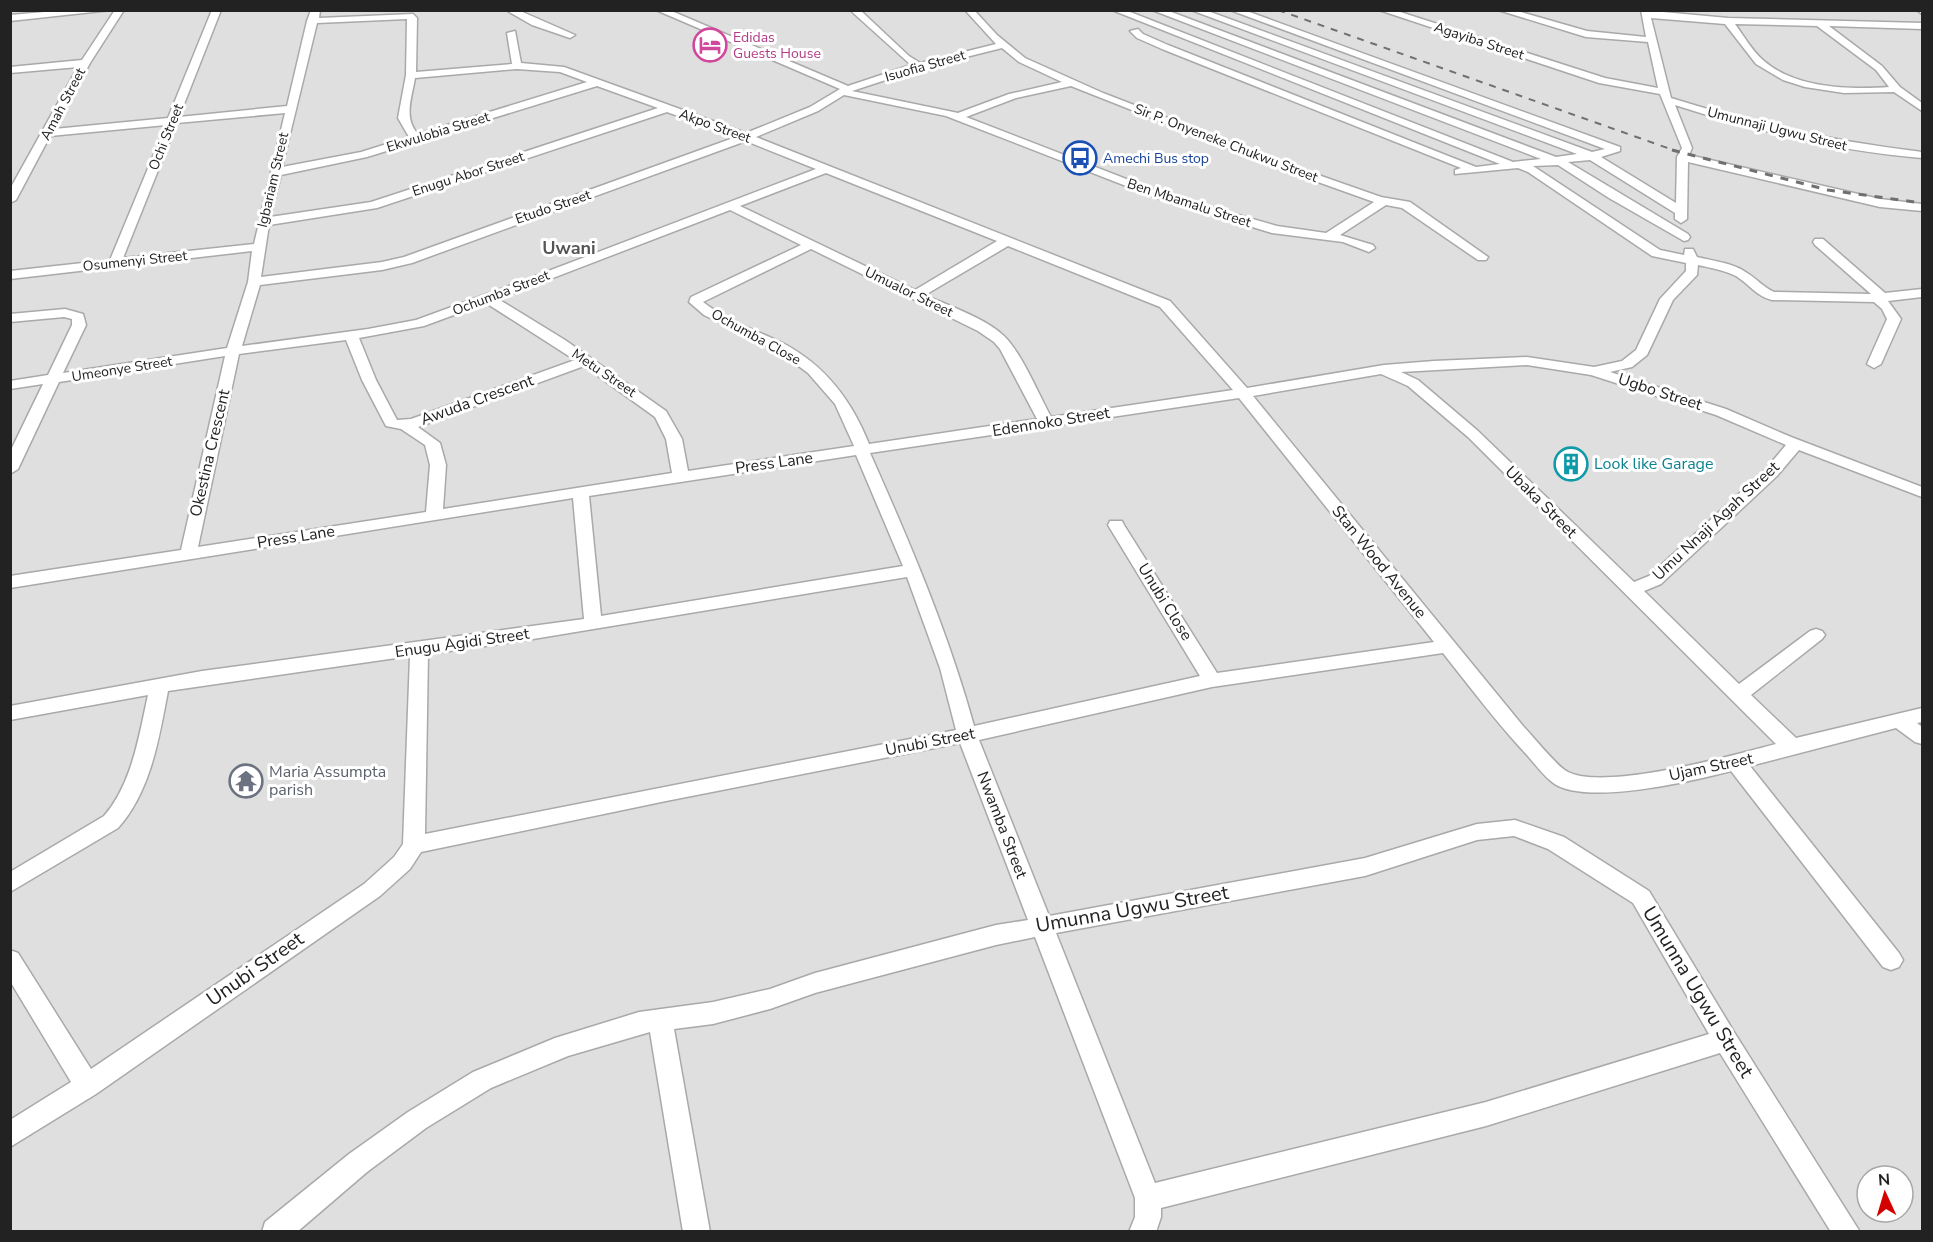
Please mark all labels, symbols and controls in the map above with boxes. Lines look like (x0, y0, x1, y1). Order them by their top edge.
street label: Agayiba Street (1432, 18, 1526, 65)
hotel icon: Edidas Guests House (692, 27, 728, 63)
place label: Edidas Guests House (733, 28, 821, 63)
street label: Isuofia Street (883, 45, 968, 87)
street label: Amah Street (36, 64, 90, 143)
street label: Sir P. Onyeneke Chukwu Street (1131, 99, 1321, 187)
street label: Ochi Street (144, 101, 188, 173)
street label: Umunnaji Ugwu Street (1705, 102, 1849, 156)
street label: Akpo Street (677, 104, 754, 148)
street label: Ekwulobia Street (384, 107, 492, 157)
street label: Igbariam Street (253, 131, 293, 229)
bus stop icon: Amechi Bus stop (1062, 140, 1098, 176)
street label: Enugu Abor Street (410, 147, 526, 201)
place label: Amechi Bus stop (1103, 149, 1209, 168)
street label: Ben Mbamalu Street (1125, 174, 1253, 232)
street label: Etudo Street (513, 185, 593, 229)
district label: Uwani (542, 236, 596, 260)
street label: Osumenyi Street (82, 246, 188, 276)
street label: Umualor Street (862, 262, 956, 322)
street label: Ochumba Street (450, 266, 552, 320)
street label: Ochumba Close (708, 305, 804, 369)
street label: Metu Street (568, 344, 640, 402)
street label: Umeonye Street (70, 352, 174, 386)
street label: Ugbo Street (1615, 368, 1705, 416)
street label: Awuda Crescent (417, 369, 537, 431)
street label: Okestina Crescent (185, 387, 235, 519)
street label: Edennoko Street (991, 402, 1112, 442)
building icon: Look like Garage (1553, 446, 1589, 482)
street label: Press Lane (734, 447, 814, 479)
place label: Look like Garage (1594, 453, 1714, 475)
street label: Umu Nnaji Agah Street (1648, 456, 1784, 586)
street label: Ubaka Street (1500, 461, 1582, 543)
street label: Stan Wood Avenue (1327, 501, 1431, 623)
street label: Press Lane (256, 520, 336, 554)
street label: Unubi Close (1133, 559, 1197, 645)
street label: Enugu Agidi Street (393, 623, 531, 663)
street label: Unubi Street (883, 722, 977, 761)
street label: Ujam Street (1667, 747, 1755, 787)
place label: Maria Assumpta parish (269, 761, 386, 801)
temple icon: Maria Assumpta parish (228, 763, 264, 799)
street label: Nwamba Street (972, 768, 1033, 882)
street label: Umunna Ugwu Street (1033, 879, 1232, 939)
street label: Umunna Ugwu Street (1636, 901, 1760, 1084)
street label: Unubi Street (201, 925, 310, 1013)
north arrow (1855, 1164, 1915, 1224)
text: N (1877, 1169, 1891, 1191)

